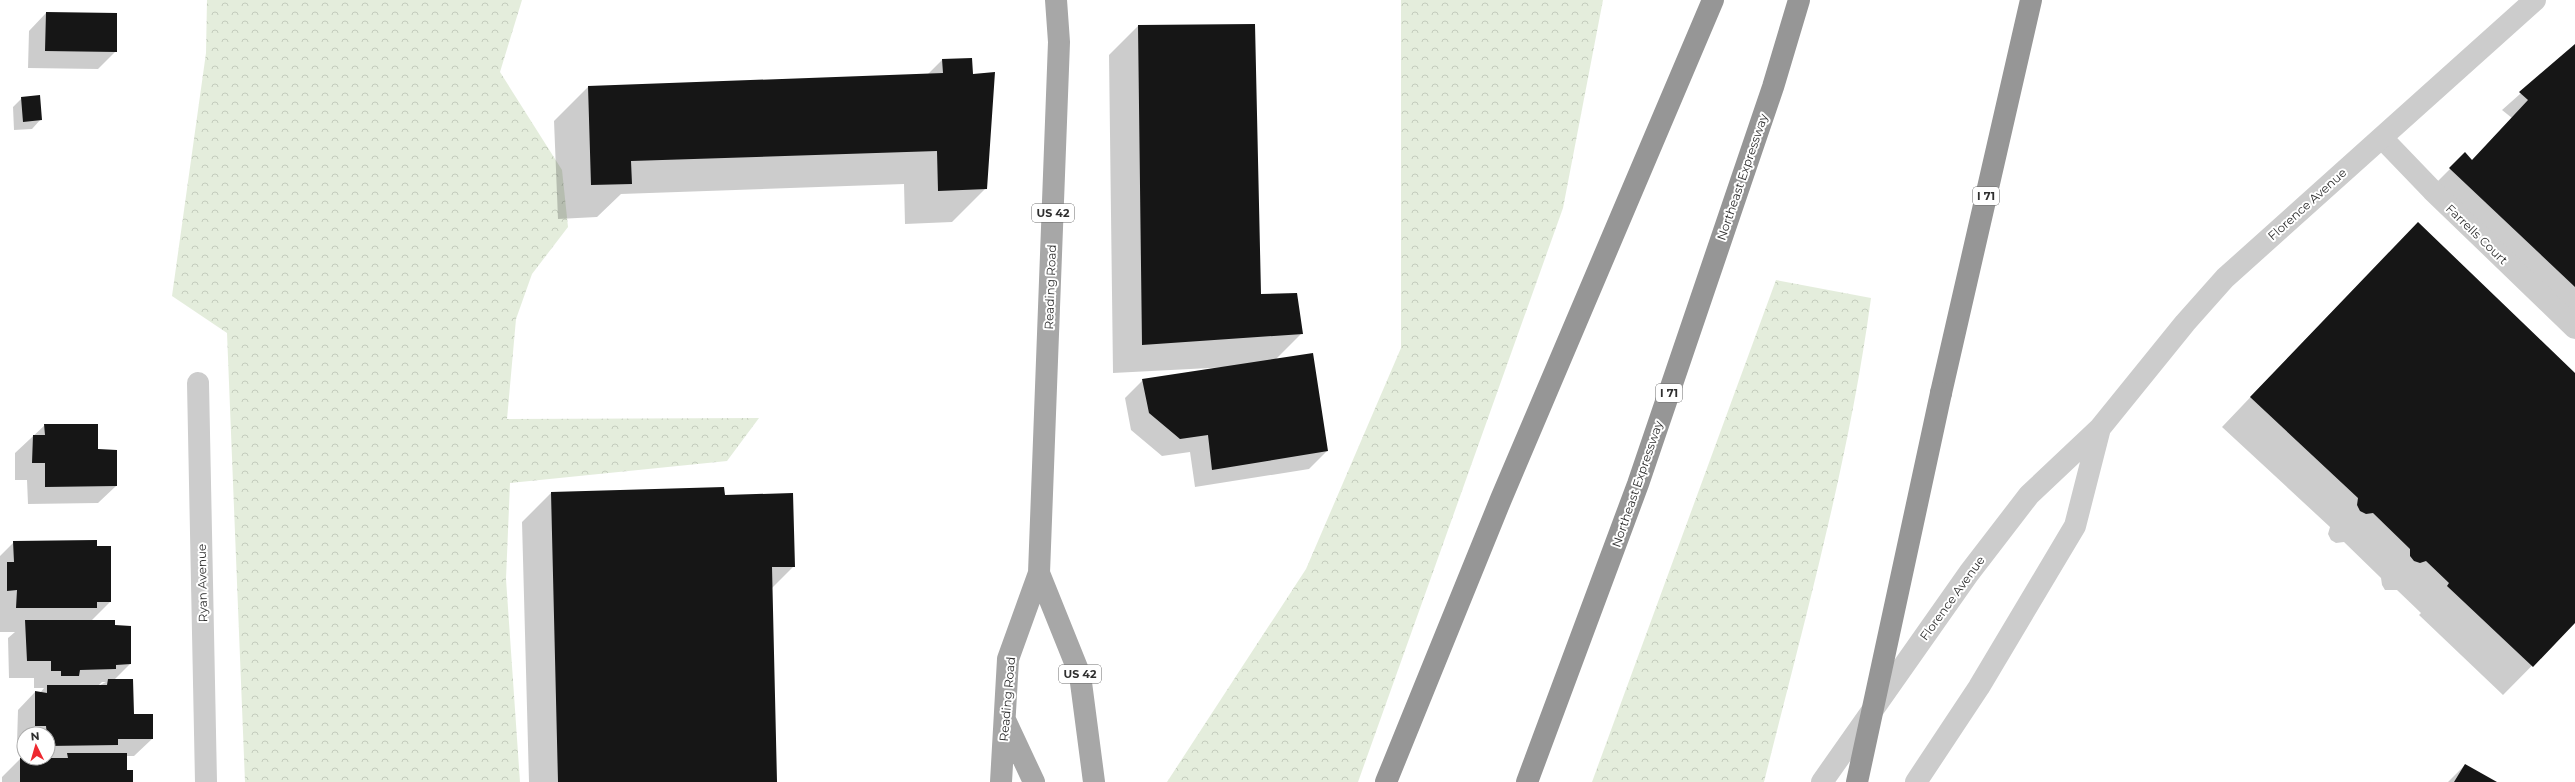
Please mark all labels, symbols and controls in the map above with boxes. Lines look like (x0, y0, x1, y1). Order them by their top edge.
street label: Northeast Expressway (1713, 111, 1771, 242)
street label: Florence Avenue (2265, 165, 2349, 243)
road number: I 71 (1973, 187, 1999, 205)
street label: Farrells Court (2443, 201, 2511, 267)
road number: US 42 (1032, 204, 1074, 222)
street label: Reading Road (1041, 244, 1059, 330)
road number: I 71 (1656, 384, 1682, 402)
street label: Northeast Expressway (1608, 418, 1666, 549)
street label: Ryan Avenue (194, 544, 210, 622)
street label: Florence Avenue (1916, 553, 1988, 643)
street label: Reading Road (996, 656, 1018, 742)
road number: US 42 (1059, 665, 1101, 683)
north arrow (16, 726, 56, 766)
text: N (30, 729, 40, 743)

